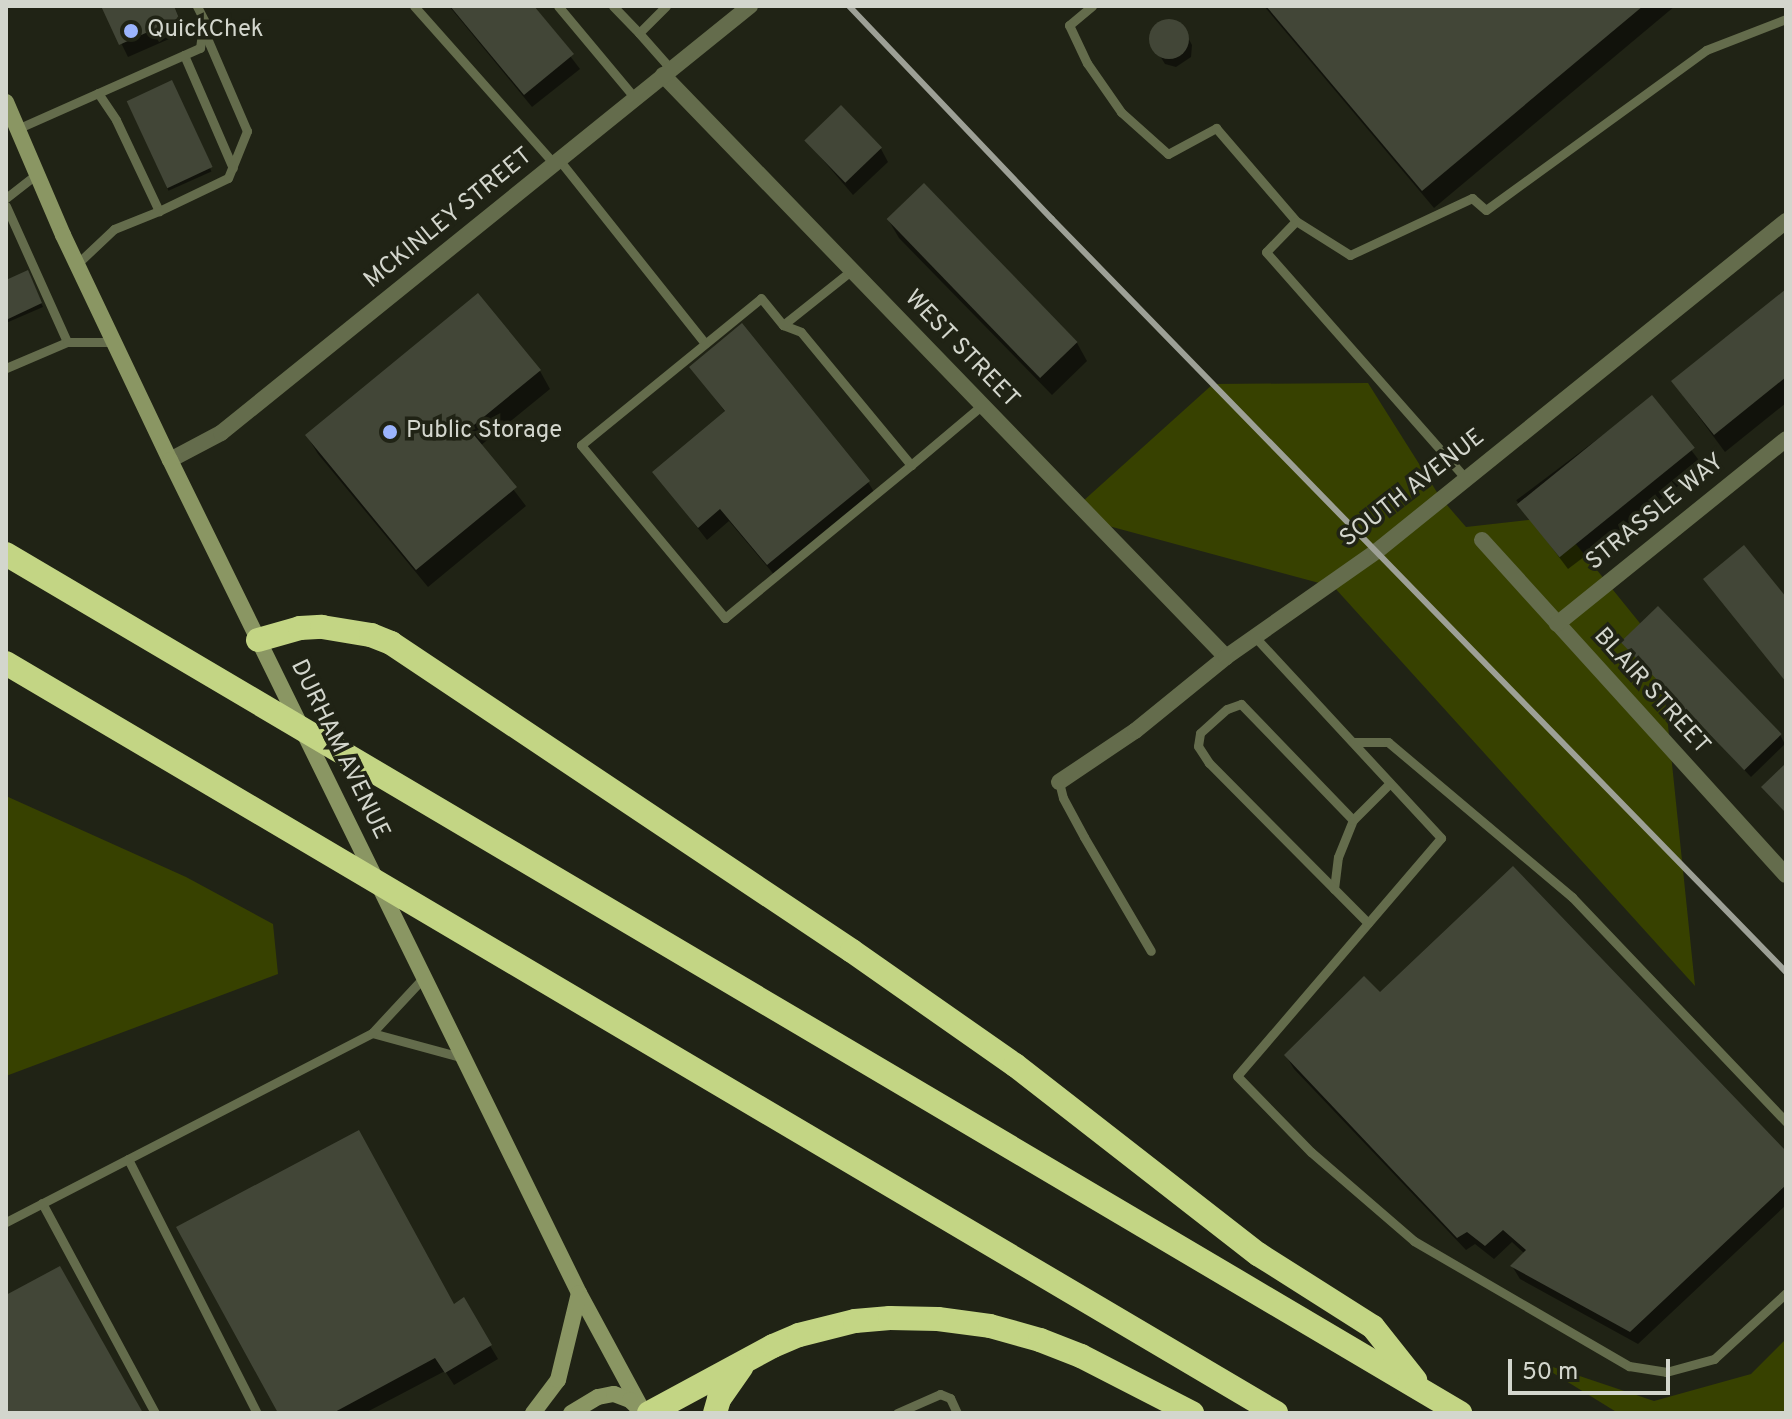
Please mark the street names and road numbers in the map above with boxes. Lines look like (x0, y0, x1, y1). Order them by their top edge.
street label: MCKINLEY STREET (359, 142, 539, 296)
street label: WEST STREET (897, 285, 1025, 415)
street label: SOUTH AVENUE (1335, 423, 1491, 555)
street label: STRASSLE WAY (1581, 448, 1731, 578)
street label: BLAIR STREET (1587, 623, 1715, 761)
street label: DURHAM AVENUE (283, 655, 395, 845)

